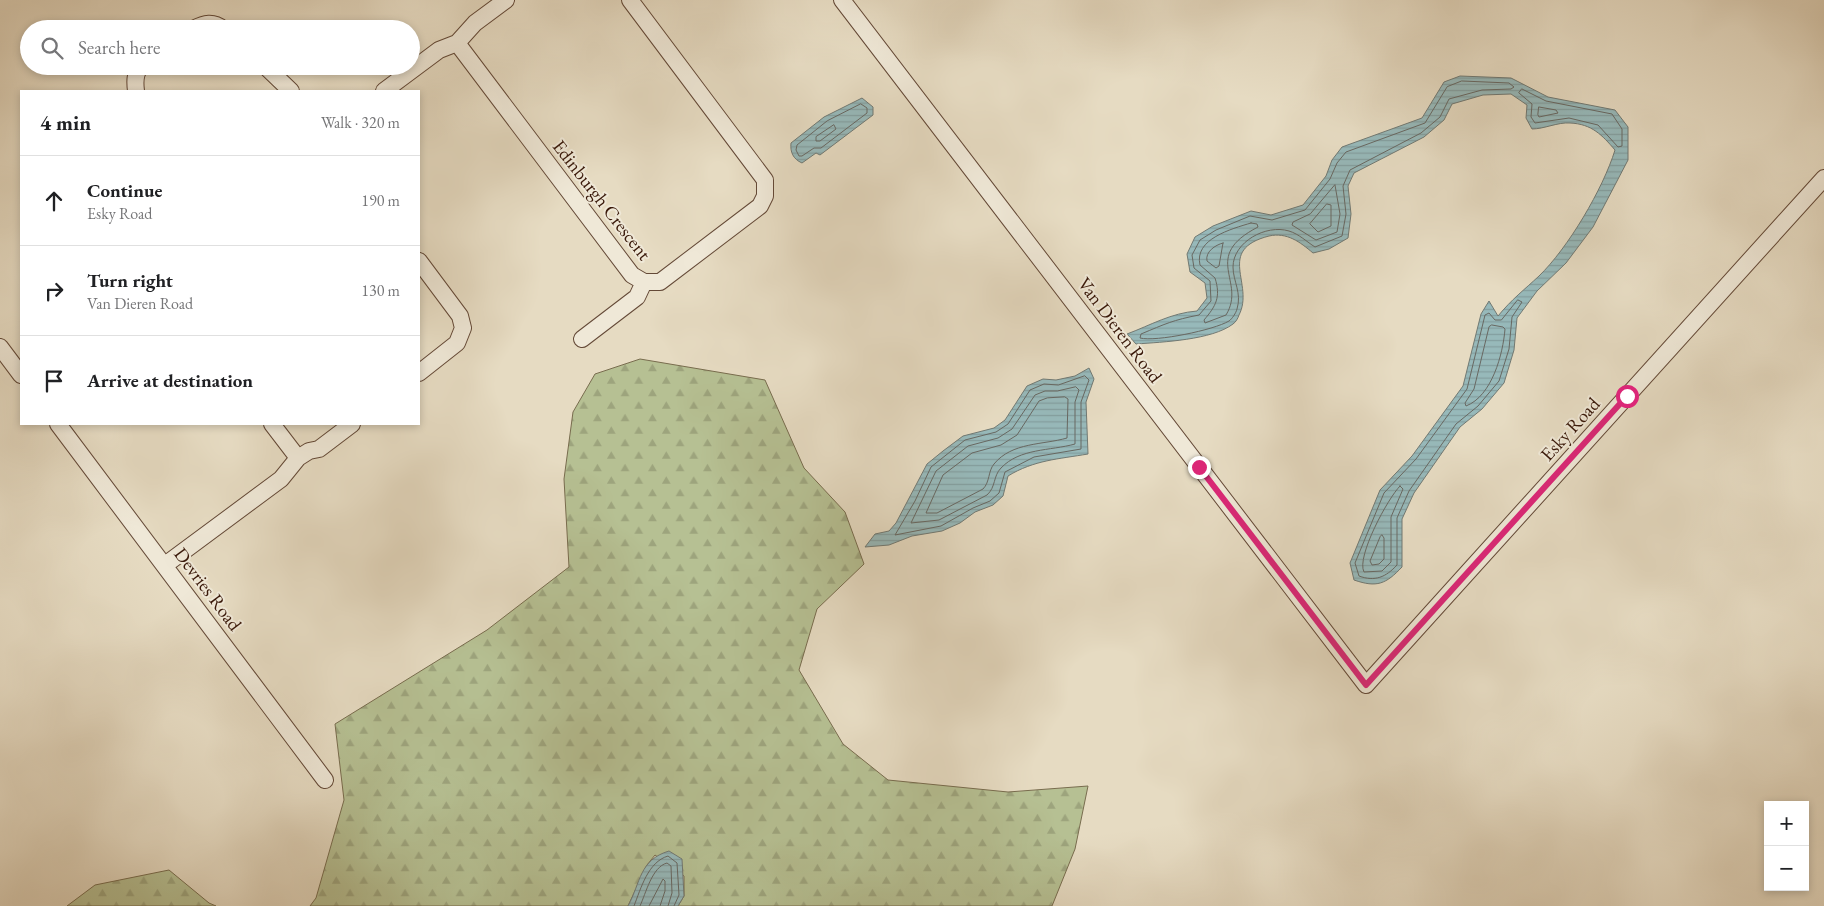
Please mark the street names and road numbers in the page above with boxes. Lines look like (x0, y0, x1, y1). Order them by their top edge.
street label: Edinburgh Crescent (547, 135, 657, 266)
street label: Van Dieren Road (1072, 272, 1168, 388)
street label: Esky Road (1535, 391, 1606, 466)
street label: Devries Road (168, 542, 248, 636)

